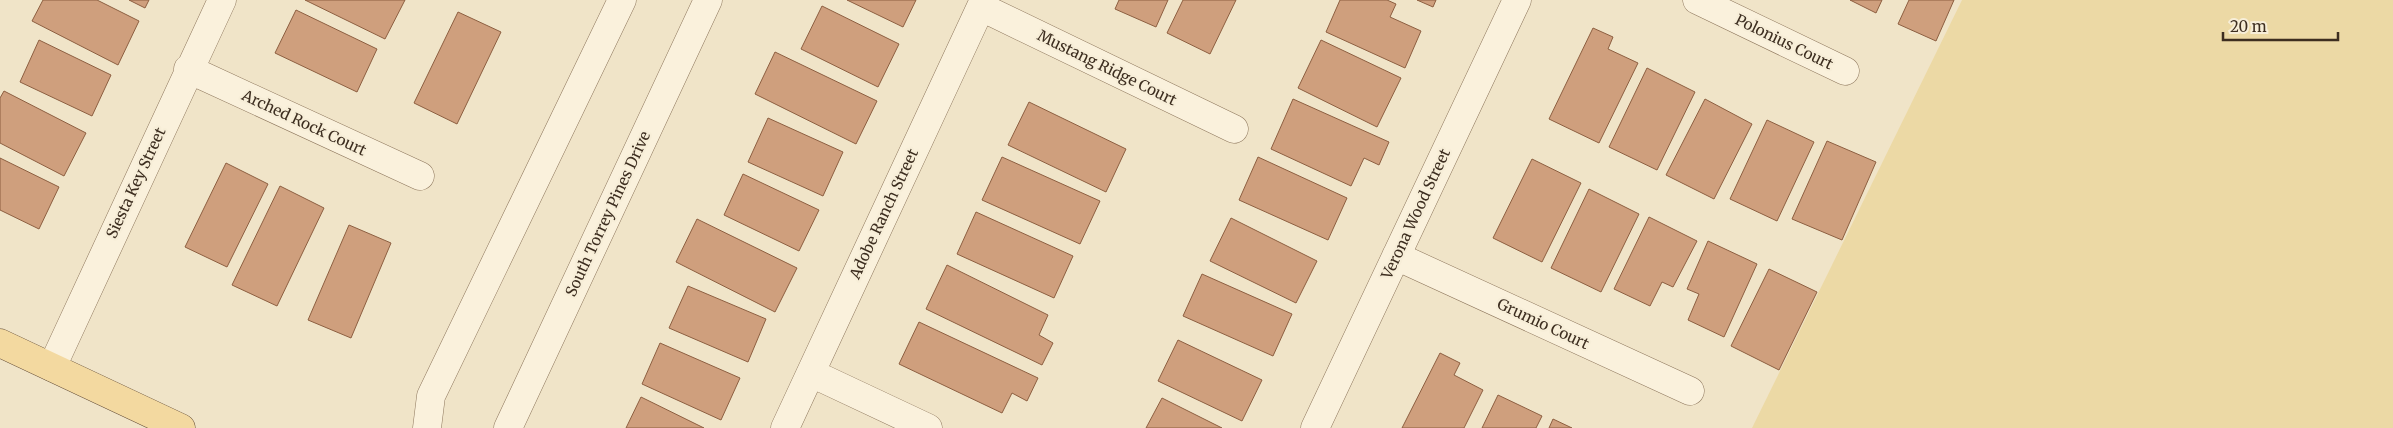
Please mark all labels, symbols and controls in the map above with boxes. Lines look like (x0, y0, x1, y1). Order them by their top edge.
street label: Polonius Court (1732, 10, 1836, 74)
scale bar (2223, 10, 2338, 42)
text: 20 m (2230, 17, 2267, 36)
street label: Mustang Ridge Court (1035, 26, 1180, 110)
street label: Arched Rock Court (238, 85, 370, 160)
street label: Siesta Key Street (102, 124, 170, 241)
street label: South Torrey Pines Drive (561, 128, 654, 300)
street label: Verona Wood Street (1377, 145, 1454, 283)
street label: Adobe Ranch Street (845, 146, 922, 283)
street label: Grumio Court (1494, 294, 1592, 353)

